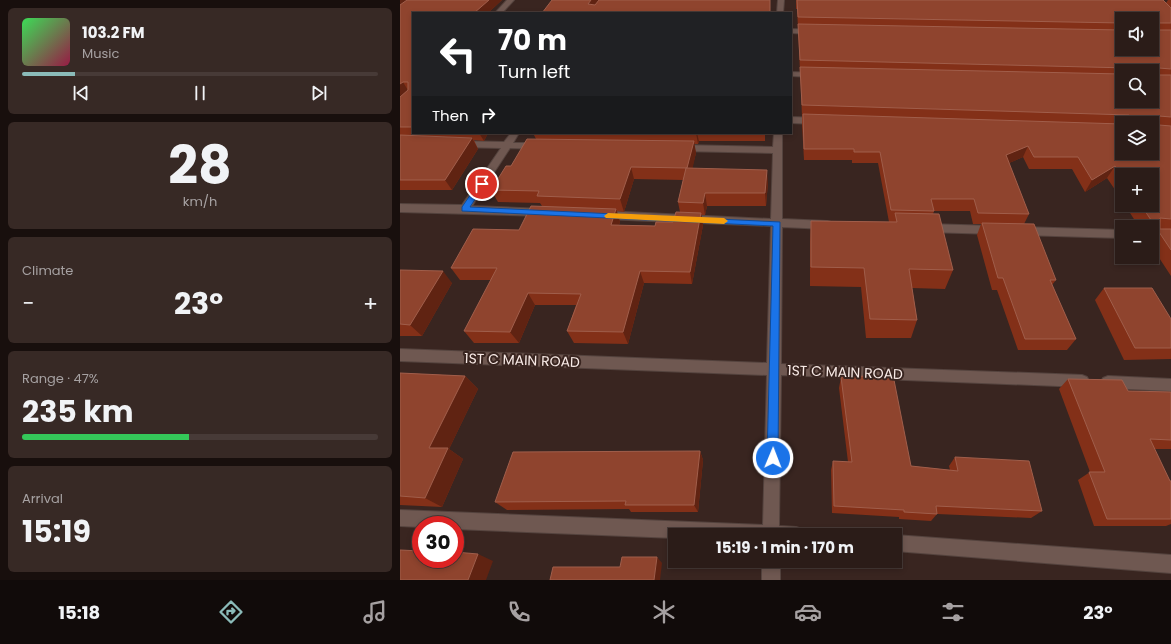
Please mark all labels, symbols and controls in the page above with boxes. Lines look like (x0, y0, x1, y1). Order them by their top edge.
map controls (1115, 12, 1159, 264)
button: sound (1115, 12, 1159, 56)
text: 70 m (498, 21, 567, 60)
text: 103.2 FM (82, 22, 144, 43)
icon: left (432, 28, 484, 80)
text: Music (82, 44, 119, 63)
text: Turn left (498, 59, 570, 84)
button: search (1115, 64, 1159, 108)
icon: previous (70, 82, 92, 104)
icon: pause (189, 82, 211, 104)
icon: next (308, 82, 330, 104)
icon: right (477, 104, 499, 126)
text: Then (432, 105, 469, 126)
button: layers (1115, 116, 1159, 160)
text: 28 (168, 129, 232, 202)
pin (465, 167, 499, 201)
button: + (1115, 168, 1159, 212)
icon: arrive (471, 173, 493, 195)
text: km/h (183, 192, 217, 211)
button: − (1115, 220, 1159, 264)
text: Climate (22, 261, 73, 280)
text: 23° (174, 282, 223, 325)
text: − (22, 288, 34, 319)
text: + (363, 288, 378, 319)
street label: 1ST C MAIN ROAD (464, 348, 580, 372)
street label: 1ST C MAIN ROAD (787, 360, 903, 384)
text: Range · 47% (22, 369, 99, 388)
text: 235 km (22, 390, 133, 433)
position arrow (752, 437, 794, 479)
text: Arrival (22, 489, 63, 508)
text: 15:19 (22, 510, 91, 553)
speed limit sign: 30 (412, 516, 464, 568)
text: 15:19 · 1 min · 170 m (716, 537, 854, 558)
icon: directions (217, 598, 245, 626)
icon: music (361, 598, 389, 626)
icon: phone (505, 598, 533, 626)
icon: climate (650, 598, 678, 626)
icon: car (794, 598, 822, 626)
icon: filters (939, 598, 967, 626)
text: 15:18 (58, 600, 100, 625)
text: 23° (1083, 600, 1113, 625)

